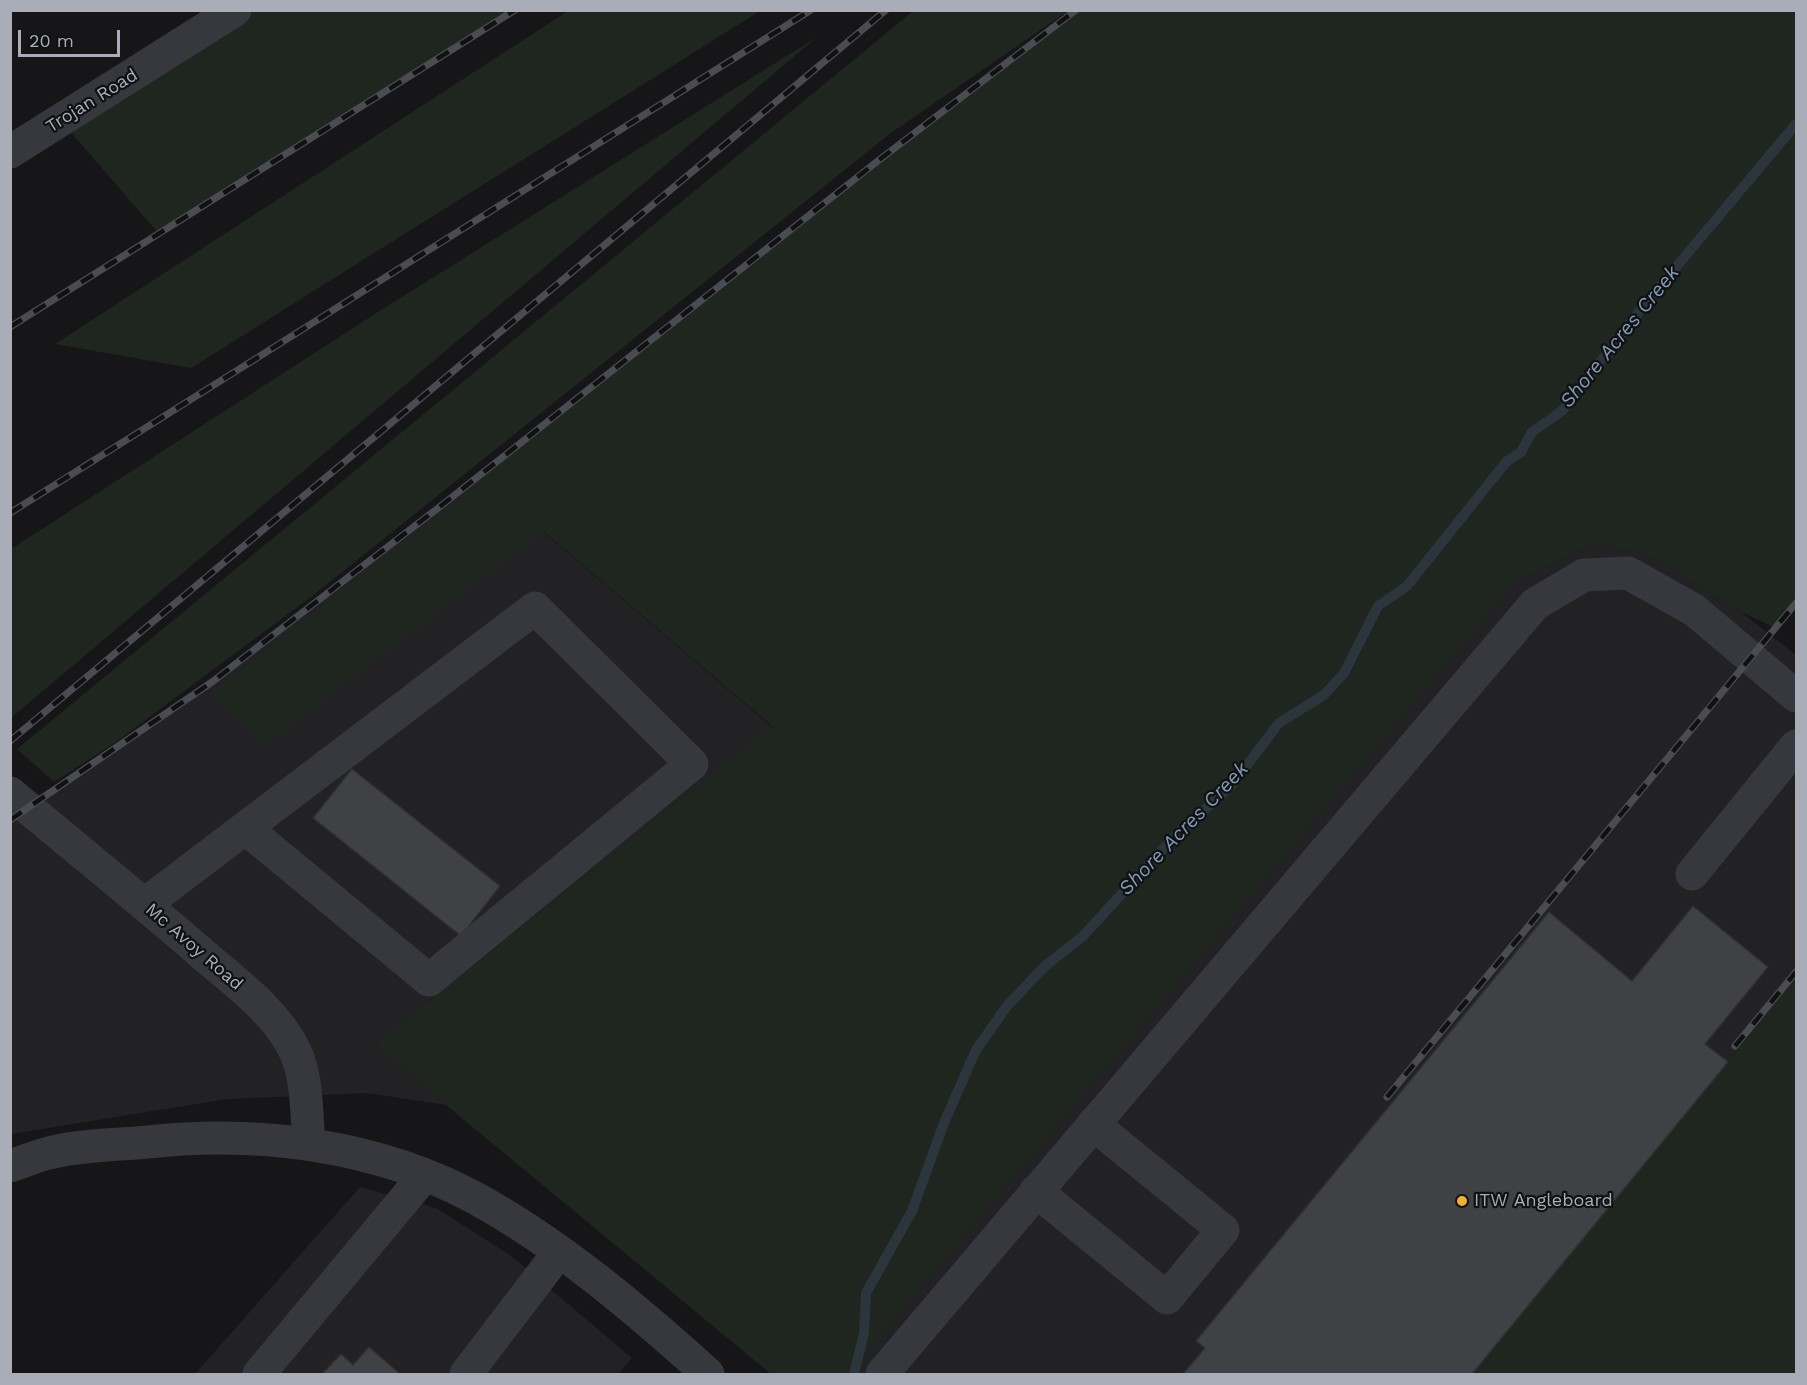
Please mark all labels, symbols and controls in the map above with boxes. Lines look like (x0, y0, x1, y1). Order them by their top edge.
scale bar (21, 18, 123, 56)
text: 20 m (29, 30, 74, 51)
street label: Trojan Road (42, 64, 142, 138)
water label: Shore Acres Creek (1555, 261, 1685, 413)
water label: Shore Acres Creek (1114, 757, 1254, 901)
street label: Mc Avoy Road (141, 899, 247, 995)
place label: ITW Angleboard (1474, 1190, 1613, 1212)
marker: ITW Angleboard (1455, 1194, 1469, 1208)

